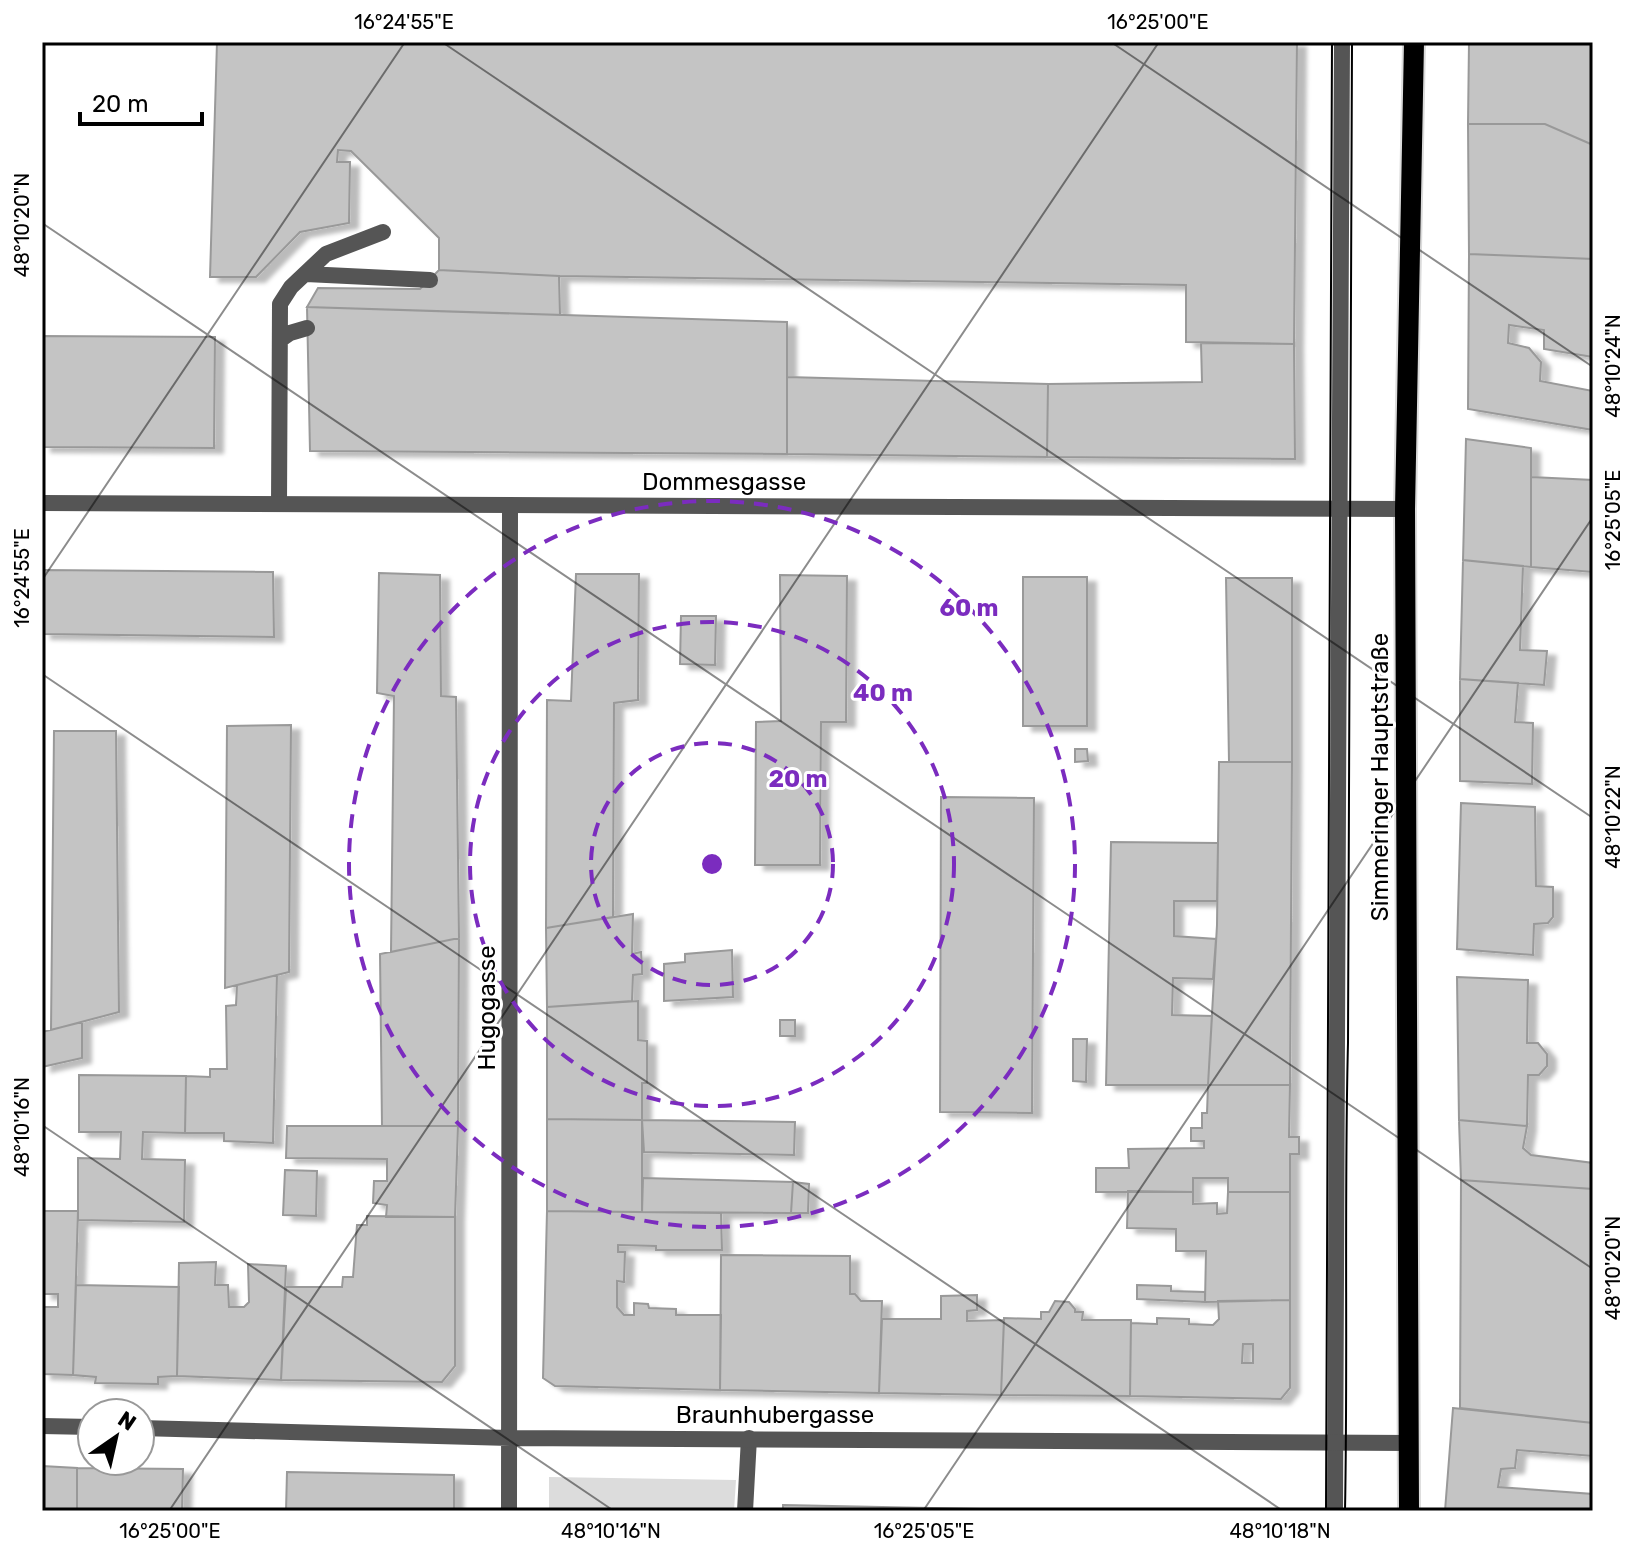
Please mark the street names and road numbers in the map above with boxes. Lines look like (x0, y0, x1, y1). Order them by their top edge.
street label: Dommesgasse (642, 468, 806, 496)
street label: Simmeringer Hauptstraße (1366, 633, 1394, 921)
street label: Hugogasse (473, 945, 501, 1071)
street label: Braunhubergasse (676, 1401, 874, 1429)

